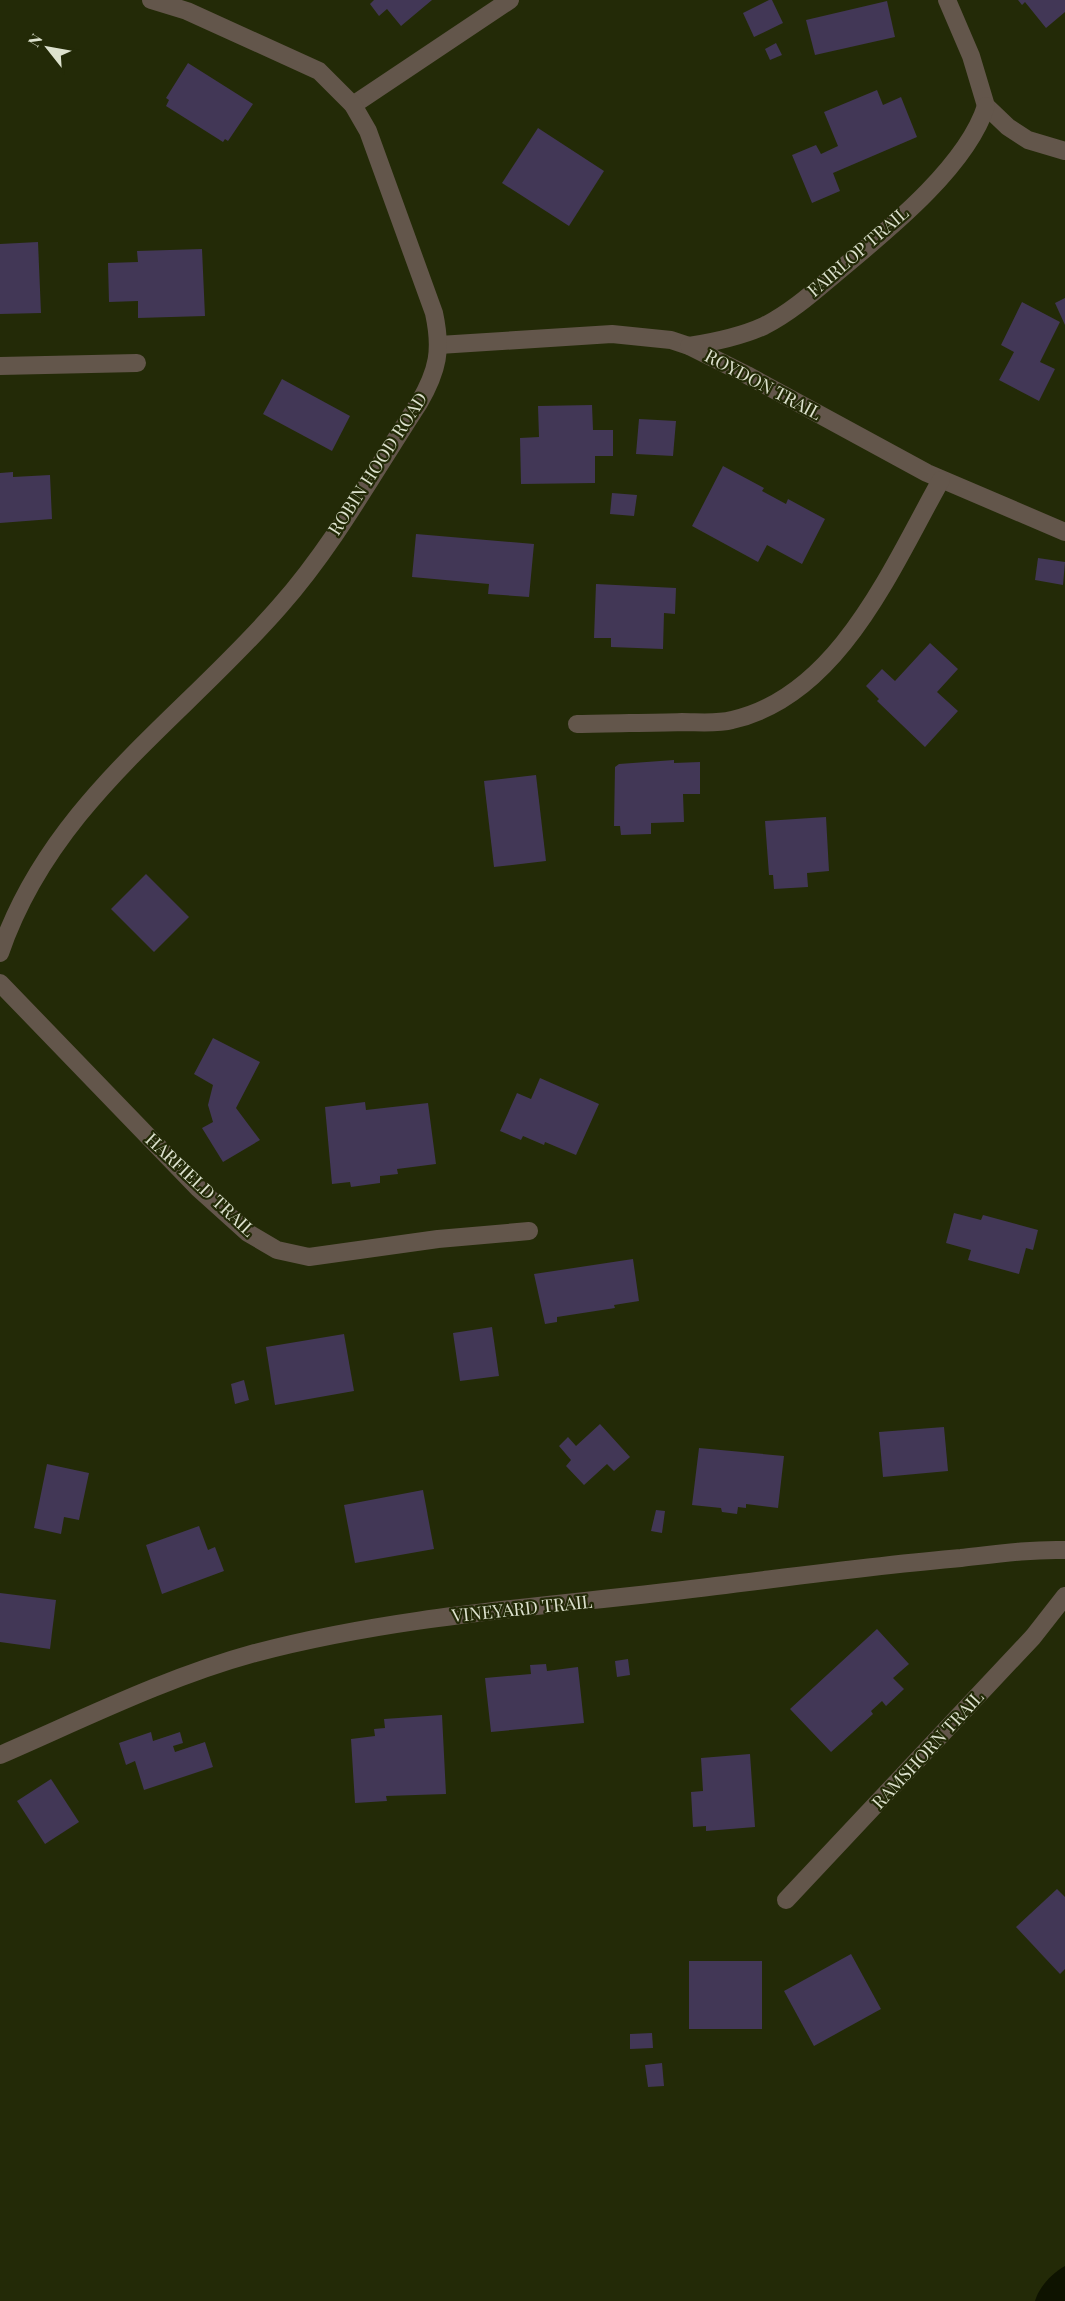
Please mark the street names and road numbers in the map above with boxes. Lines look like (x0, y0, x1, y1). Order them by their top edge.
street label: FAIRLOP TRAIL (802, 200, 913, 302)
street label: ROYDON TRAIL (701, 343, 826, 425)
street label: ROBIN HOOD ROAD (322, 388, 432, 539)
street label: HARFIELD TRAIL (141, 1127, 261, 1242)
street label: VINEYARD TRAIL (449, 1589, 594, 1627)
street label: RAMSHORN TRAIL (866, 1685, 989, 1814)

